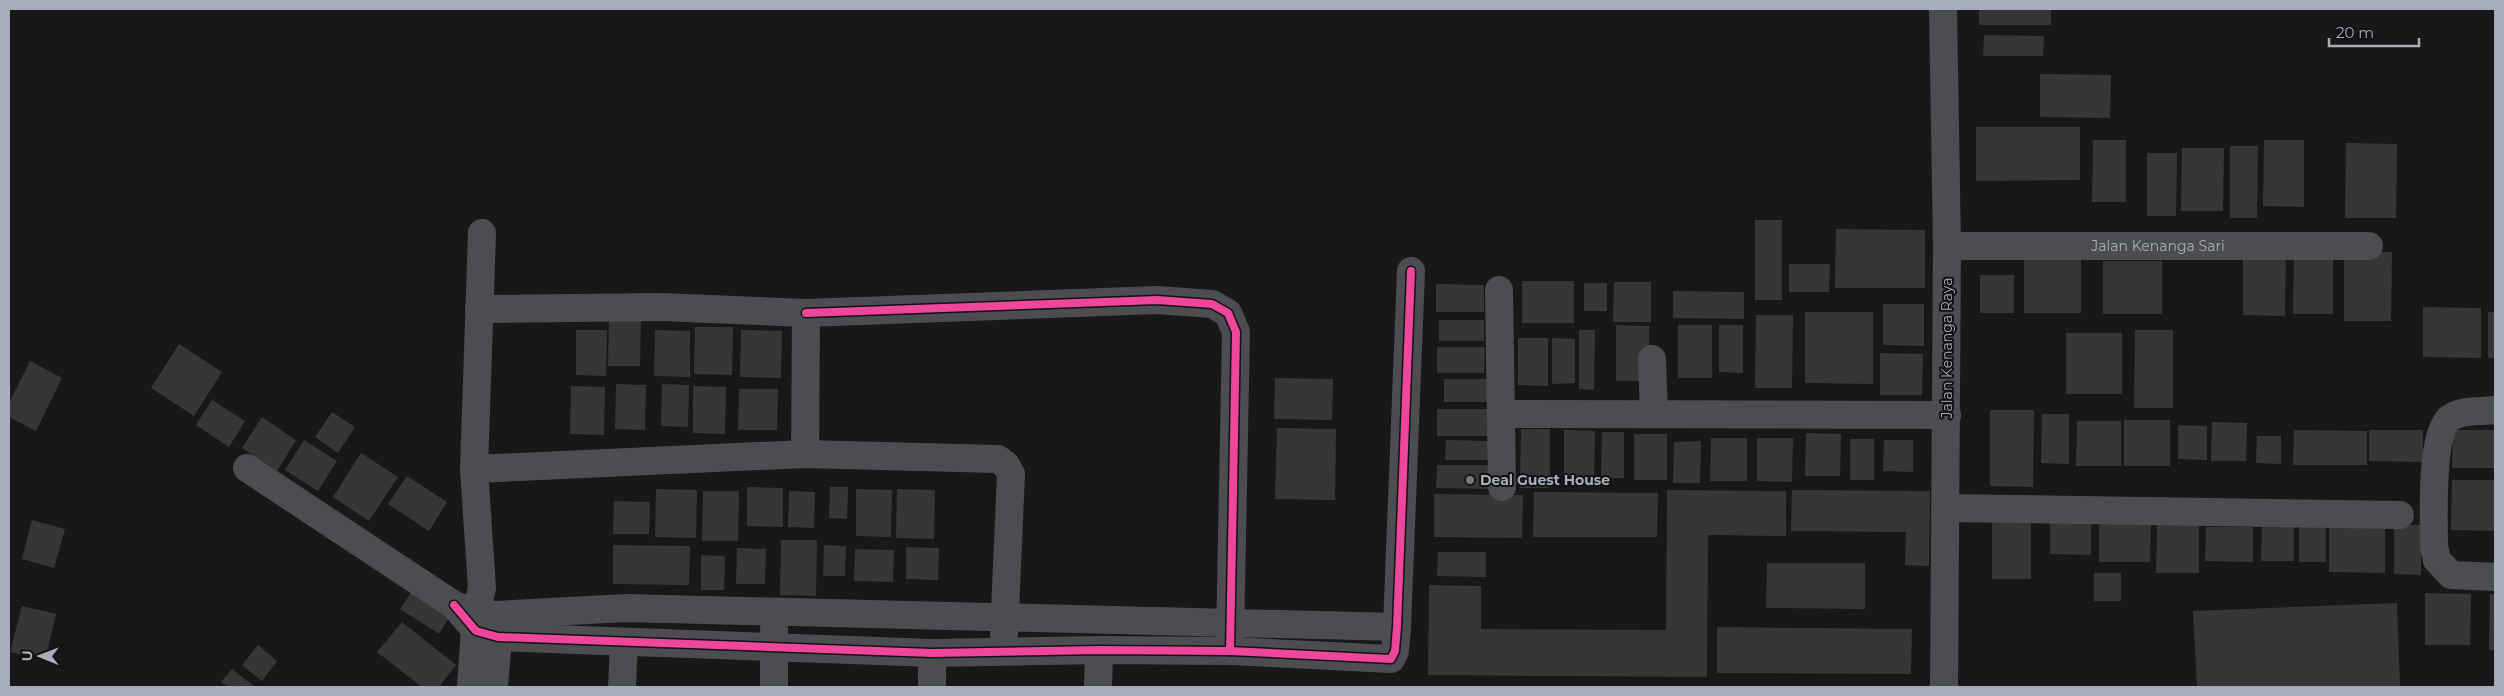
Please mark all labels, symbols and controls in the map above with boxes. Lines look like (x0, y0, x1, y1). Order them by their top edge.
scale bar (2329, 15, 2419, 47)
text: 20 m (2336, 23, 2374, 42)
street label: Jalan Kenanga Sari (2090, 237, 2225, 255)
street label: Jalan Kenanga Raya (1938, 278, 1956, 419)
place label: Deal Guest House (1480, 471, 1610, 489)
marker: Deal Guest House (1464, 474, 1476, 486)
north arrow (15, 631, 65, 681)
text: U (18, 650, 36, 661)

